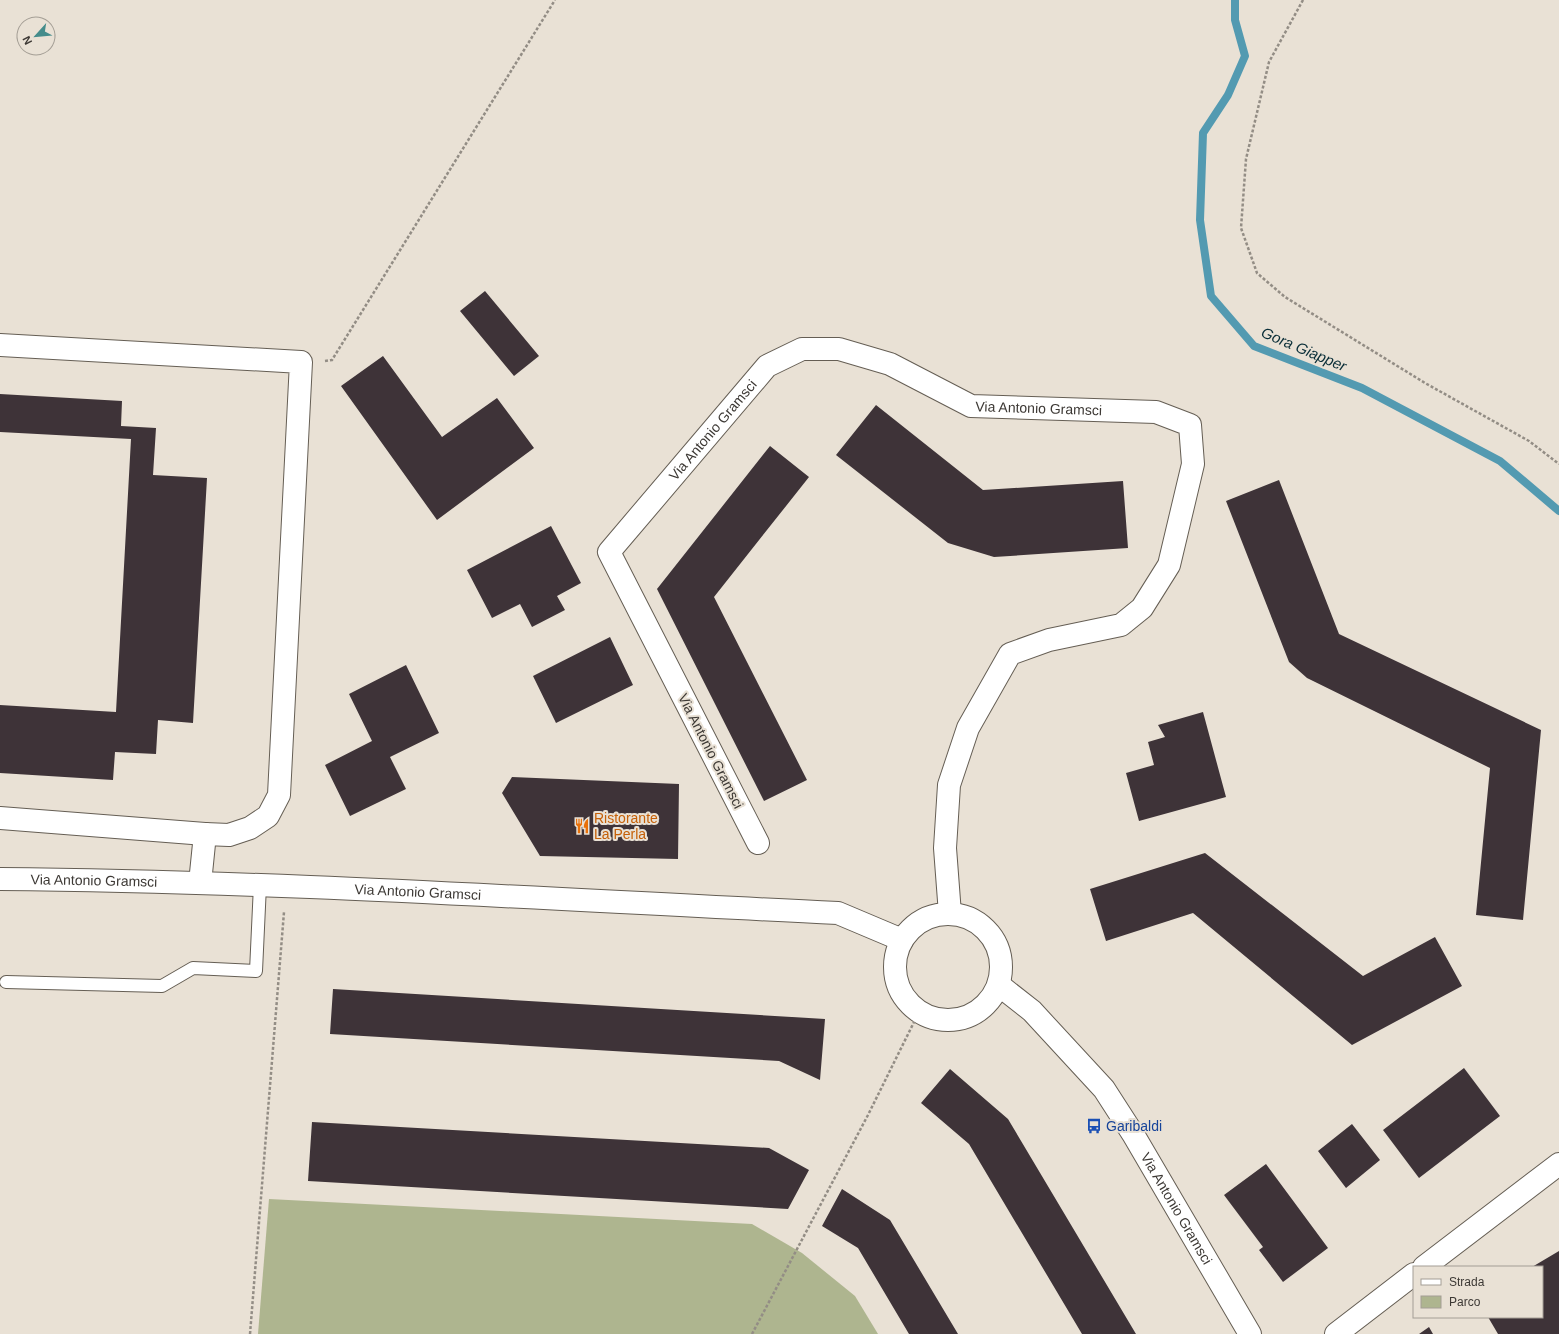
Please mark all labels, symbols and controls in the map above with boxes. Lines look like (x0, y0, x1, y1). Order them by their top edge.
north arrow (16, 16, 56, 56)
text: N (20, 34, 34, 47)
water label: Gora Giapper (1259, 323, 1350, 375)
street label: Via Antonio Gramsci (666, 377, 760, 483)
street label: Via Antonio Gramsci (975, 398, 1102, 418)
street label: Via Antonio Gramsci (675, 691, 747, 811)
place label: Ristorante La Perla (594, 810, 658, 842)
restaurant icon: Ristorante La Perla (573, 817, 591, 835)
street label: Via Antonio Gramsci (31, 871, 158, 890)
street label: Via Antonio Gramsci (354, 881, 481, 903)
bus stop icon: Garibaldi (1085, 1117, 1103, 1135)
place label: Garibaldi (1106, 1118, 1162, 1134)
street label: Via Antonio Gramsci (1138, 1150, 1215, 1267)
legend (1413, 1266, 1543, 1318)
text: Strada (1449, 1275, 1485, 1289)
text: Parco (1449, 1295, 1481, 1309)

